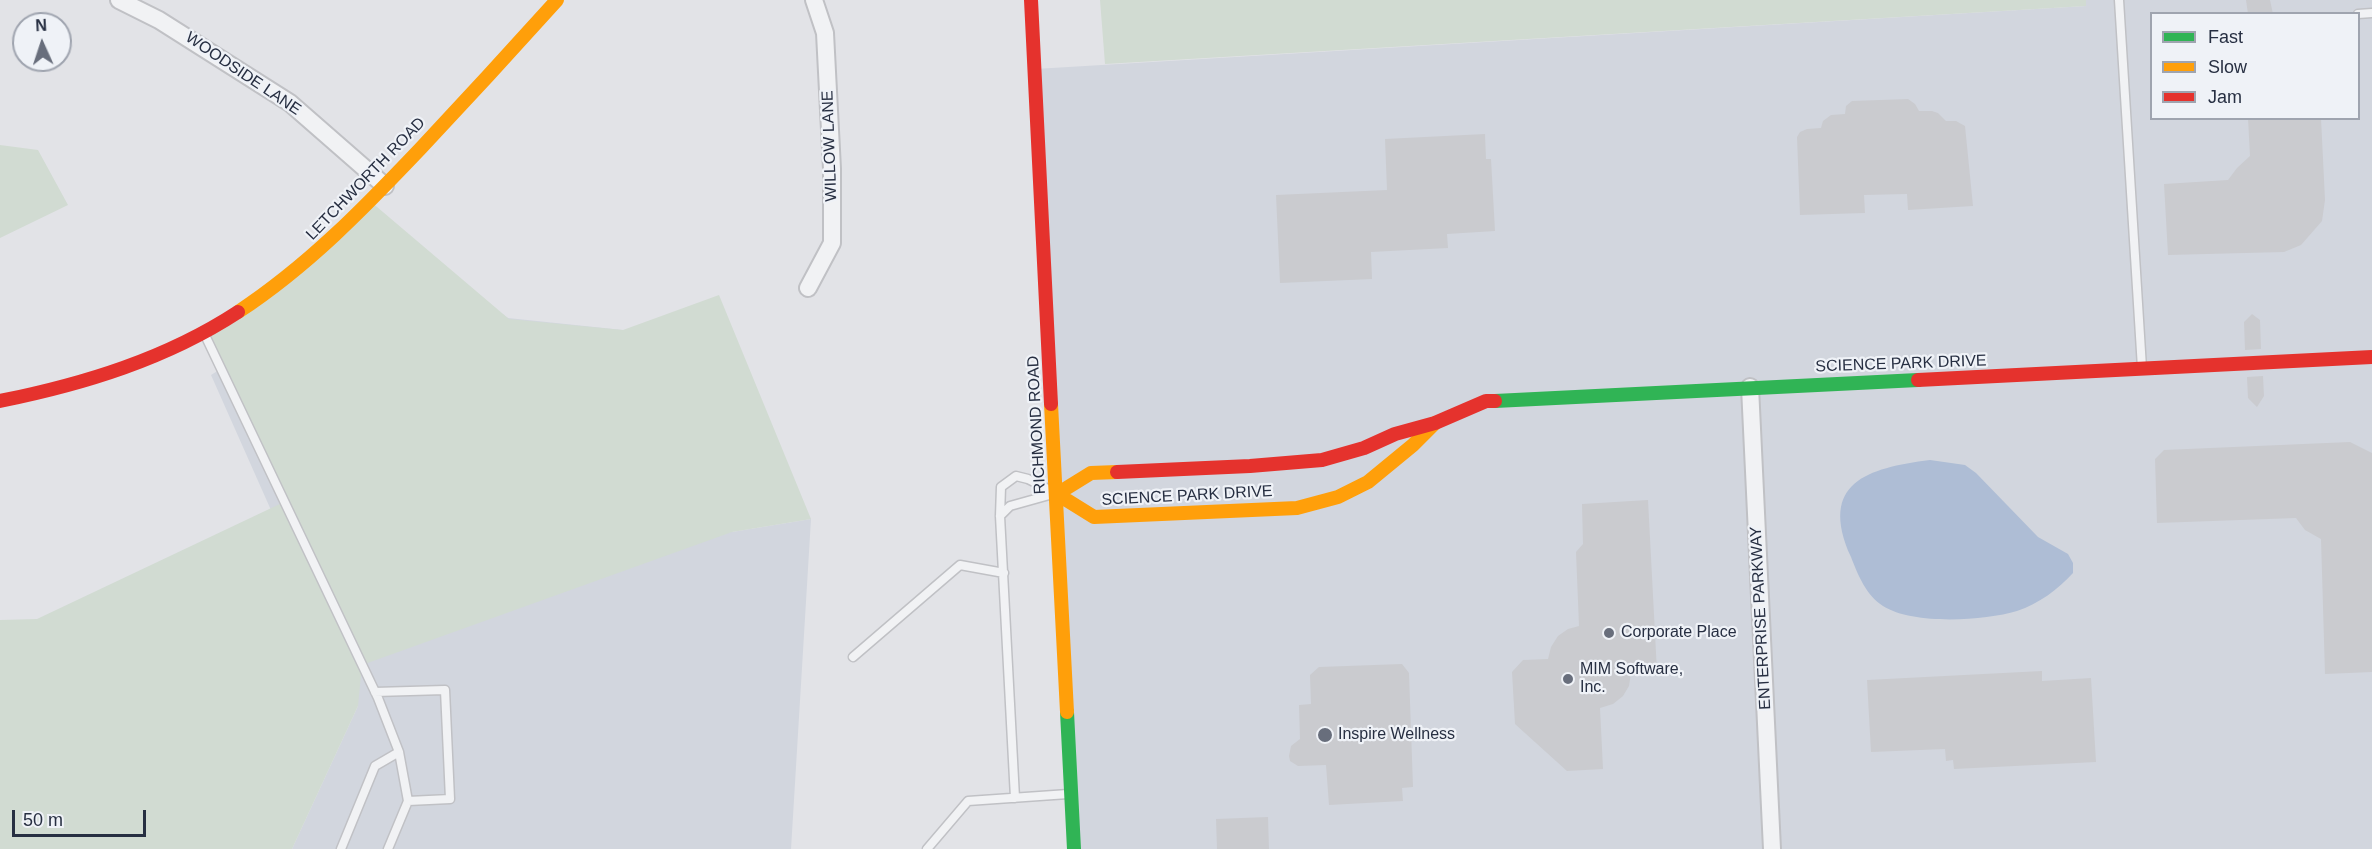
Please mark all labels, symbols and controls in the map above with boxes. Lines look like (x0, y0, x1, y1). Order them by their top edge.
north arrow (12, 12, 72, 72)
legend (2150, 12, 2360, 120)
text: N (35, 17, 47, 34)
text: Fast (2208, 27, 2243, 47)
street label: WOODSIDE LANE (182, 28, 304, 120)
text: Slow (2208, 57, 2247, 77)
text: Jam (2208, 87, 2242, 107)
street label: WILLOW LANE (818, 90, 842, 202)
street label: LETCHWORTH ROAD (302, 114, 430, 244)
street label: SCIENCE PARK DRIVE (1815, 351, 1987, 377)
street label: RICHMOND ROAD (1024, 355, 1050, 495)
street label: SCIENCE PARK DRIVE (1101, 482, 1273, 510)
street label: ENTERPRISE PARKWAY (1747, 526, 1775, 710)
place label: Corporate Place (1621, 623, 1737, 643)
marker: Corporate Place (1602, 626, 1616, 640)
place label: MIM Software, Inc. (1580, 660, 1683, 698)
marker: MIM Software, Inc. (1561, 672, 1575, 686)
place label: Inspire Wellness (1338, 725, 1455, 745)
marker: Inspire Wellness (1316, 726, 1334, 744)
scale bar (15, 798, 148, 836)
text: 50 m (23, 810, 63, 830)

